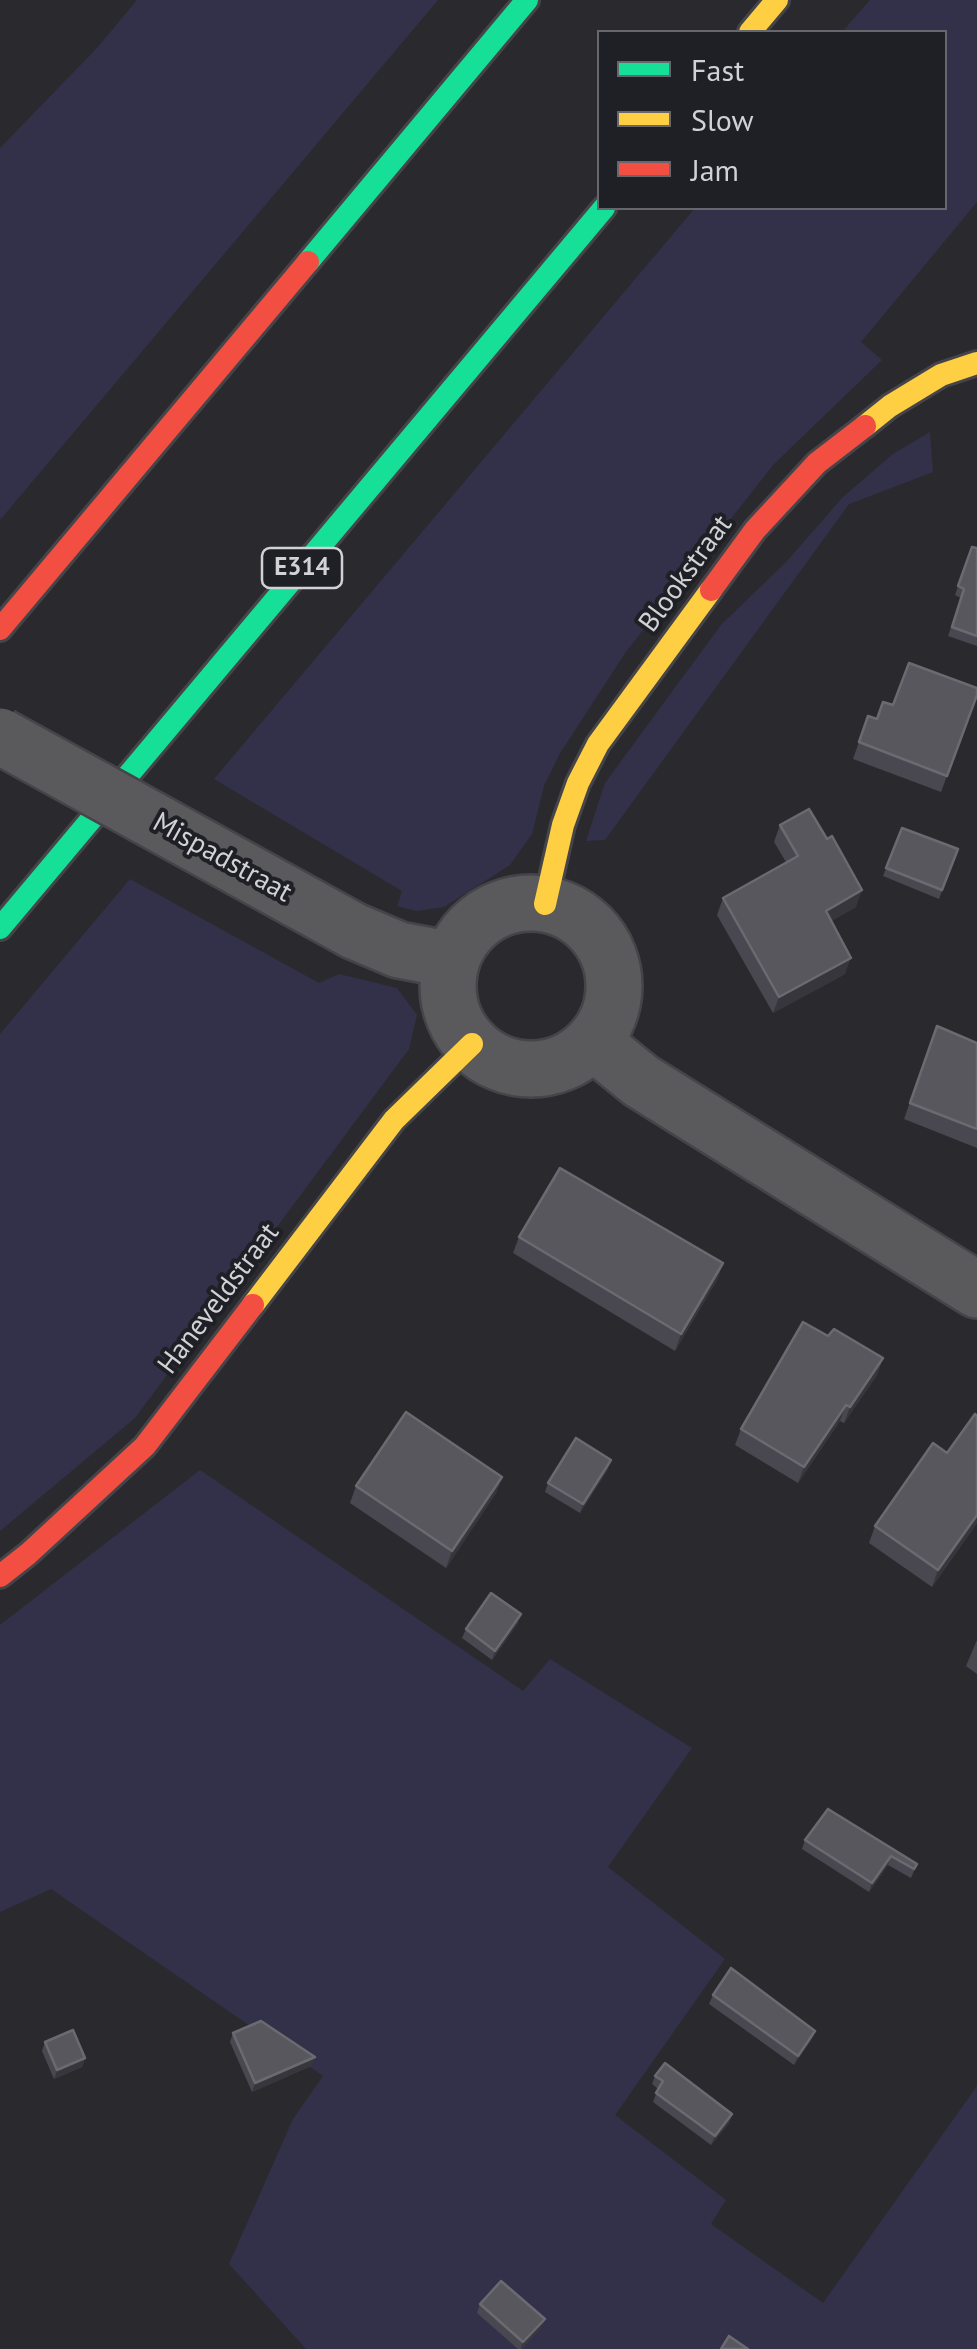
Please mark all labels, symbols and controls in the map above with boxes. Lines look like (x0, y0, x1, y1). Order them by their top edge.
legend (597, 30, 947, 210)
text: Fast (691, 50, 744, 89)
text: Slow (691, 100, 754, 139)
text: Jam (691, 150, 739, 189)
street label: Blookstraat (632, 509, 740, 639)
road number: E314 (262, 548, 342, 588)
street label: Mispadstraat (147, 806, 297, 910)
street label: Haneveldstraat (151, 1217, 287, 1381)

